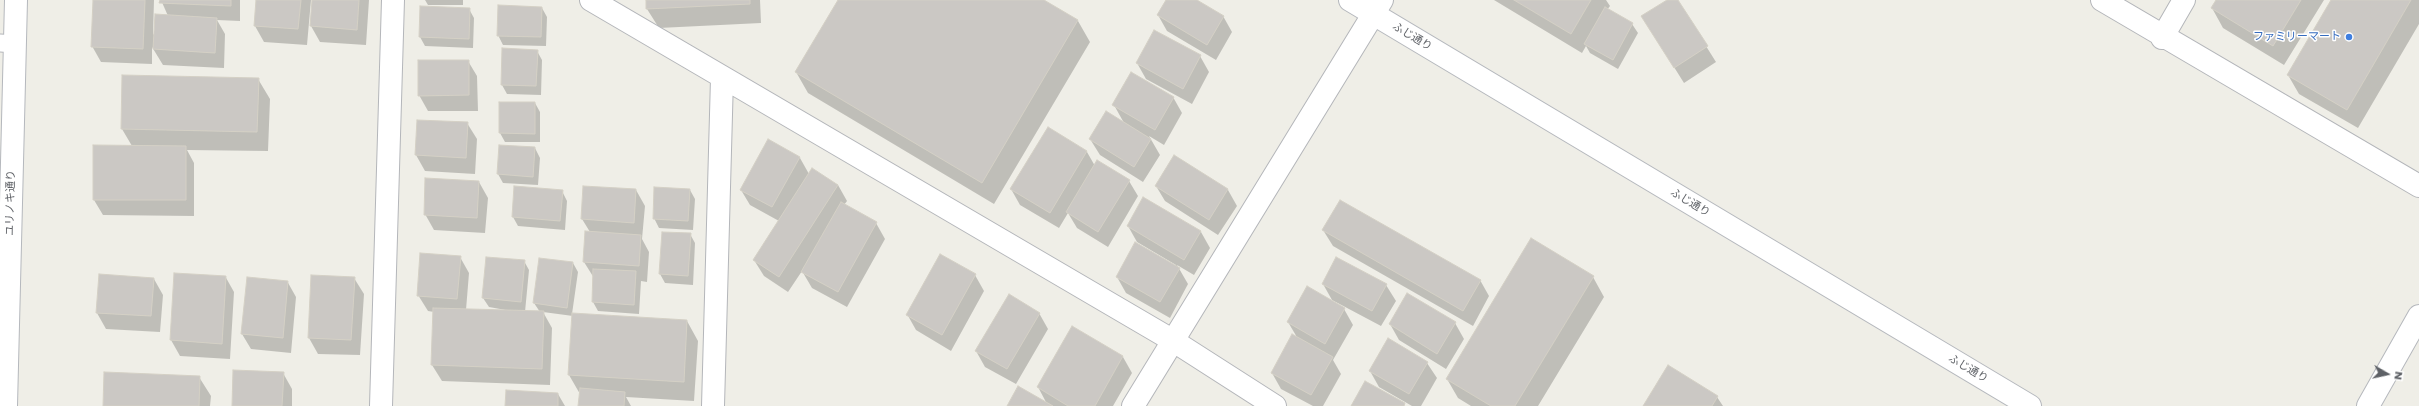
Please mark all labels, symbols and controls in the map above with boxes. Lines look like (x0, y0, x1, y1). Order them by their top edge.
street label: ふじ通り (1390, 20, 1434, 54)
place label: ファミリーマート (2253, 30, 2341, 44)
marker: ファミリーマート (2344, 32, 2354, 42)
street label: ユリノキ通り (4, 170, 18, 236)
street label: ふじ通り (1668, 186, 1712, 220)
street label: ふじ通り (1946, 352, 1990, 386)
north arrow (2367, 354, 2407, 394)
text: N (2390, 371, 2407, 381)

